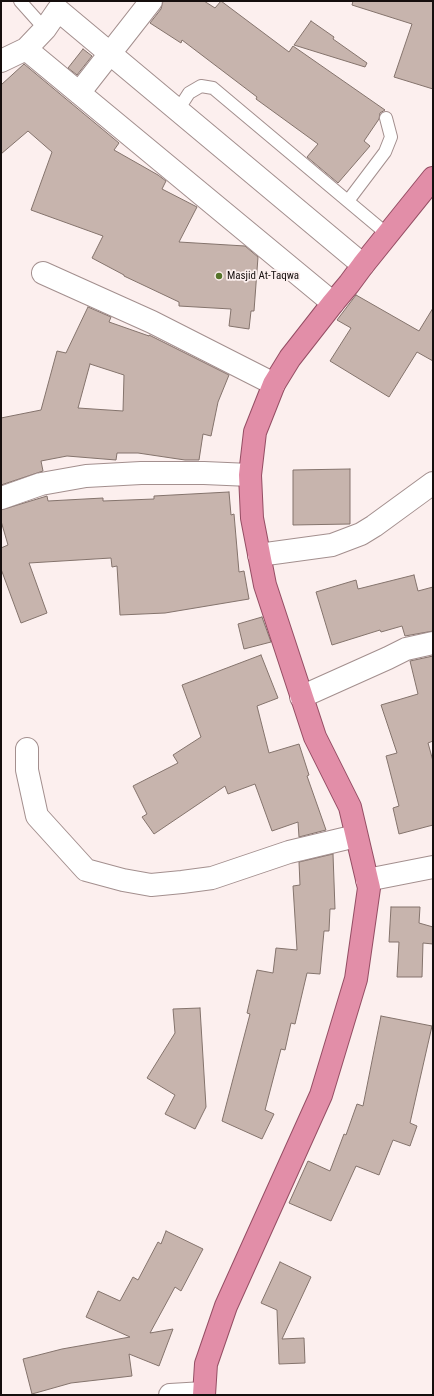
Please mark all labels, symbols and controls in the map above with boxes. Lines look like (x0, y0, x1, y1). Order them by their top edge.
place label: Masjid At-Taqwa (227, 269, 299, 283)
marker: Masjid At-Taqwa (214, 271, 224, 281)

